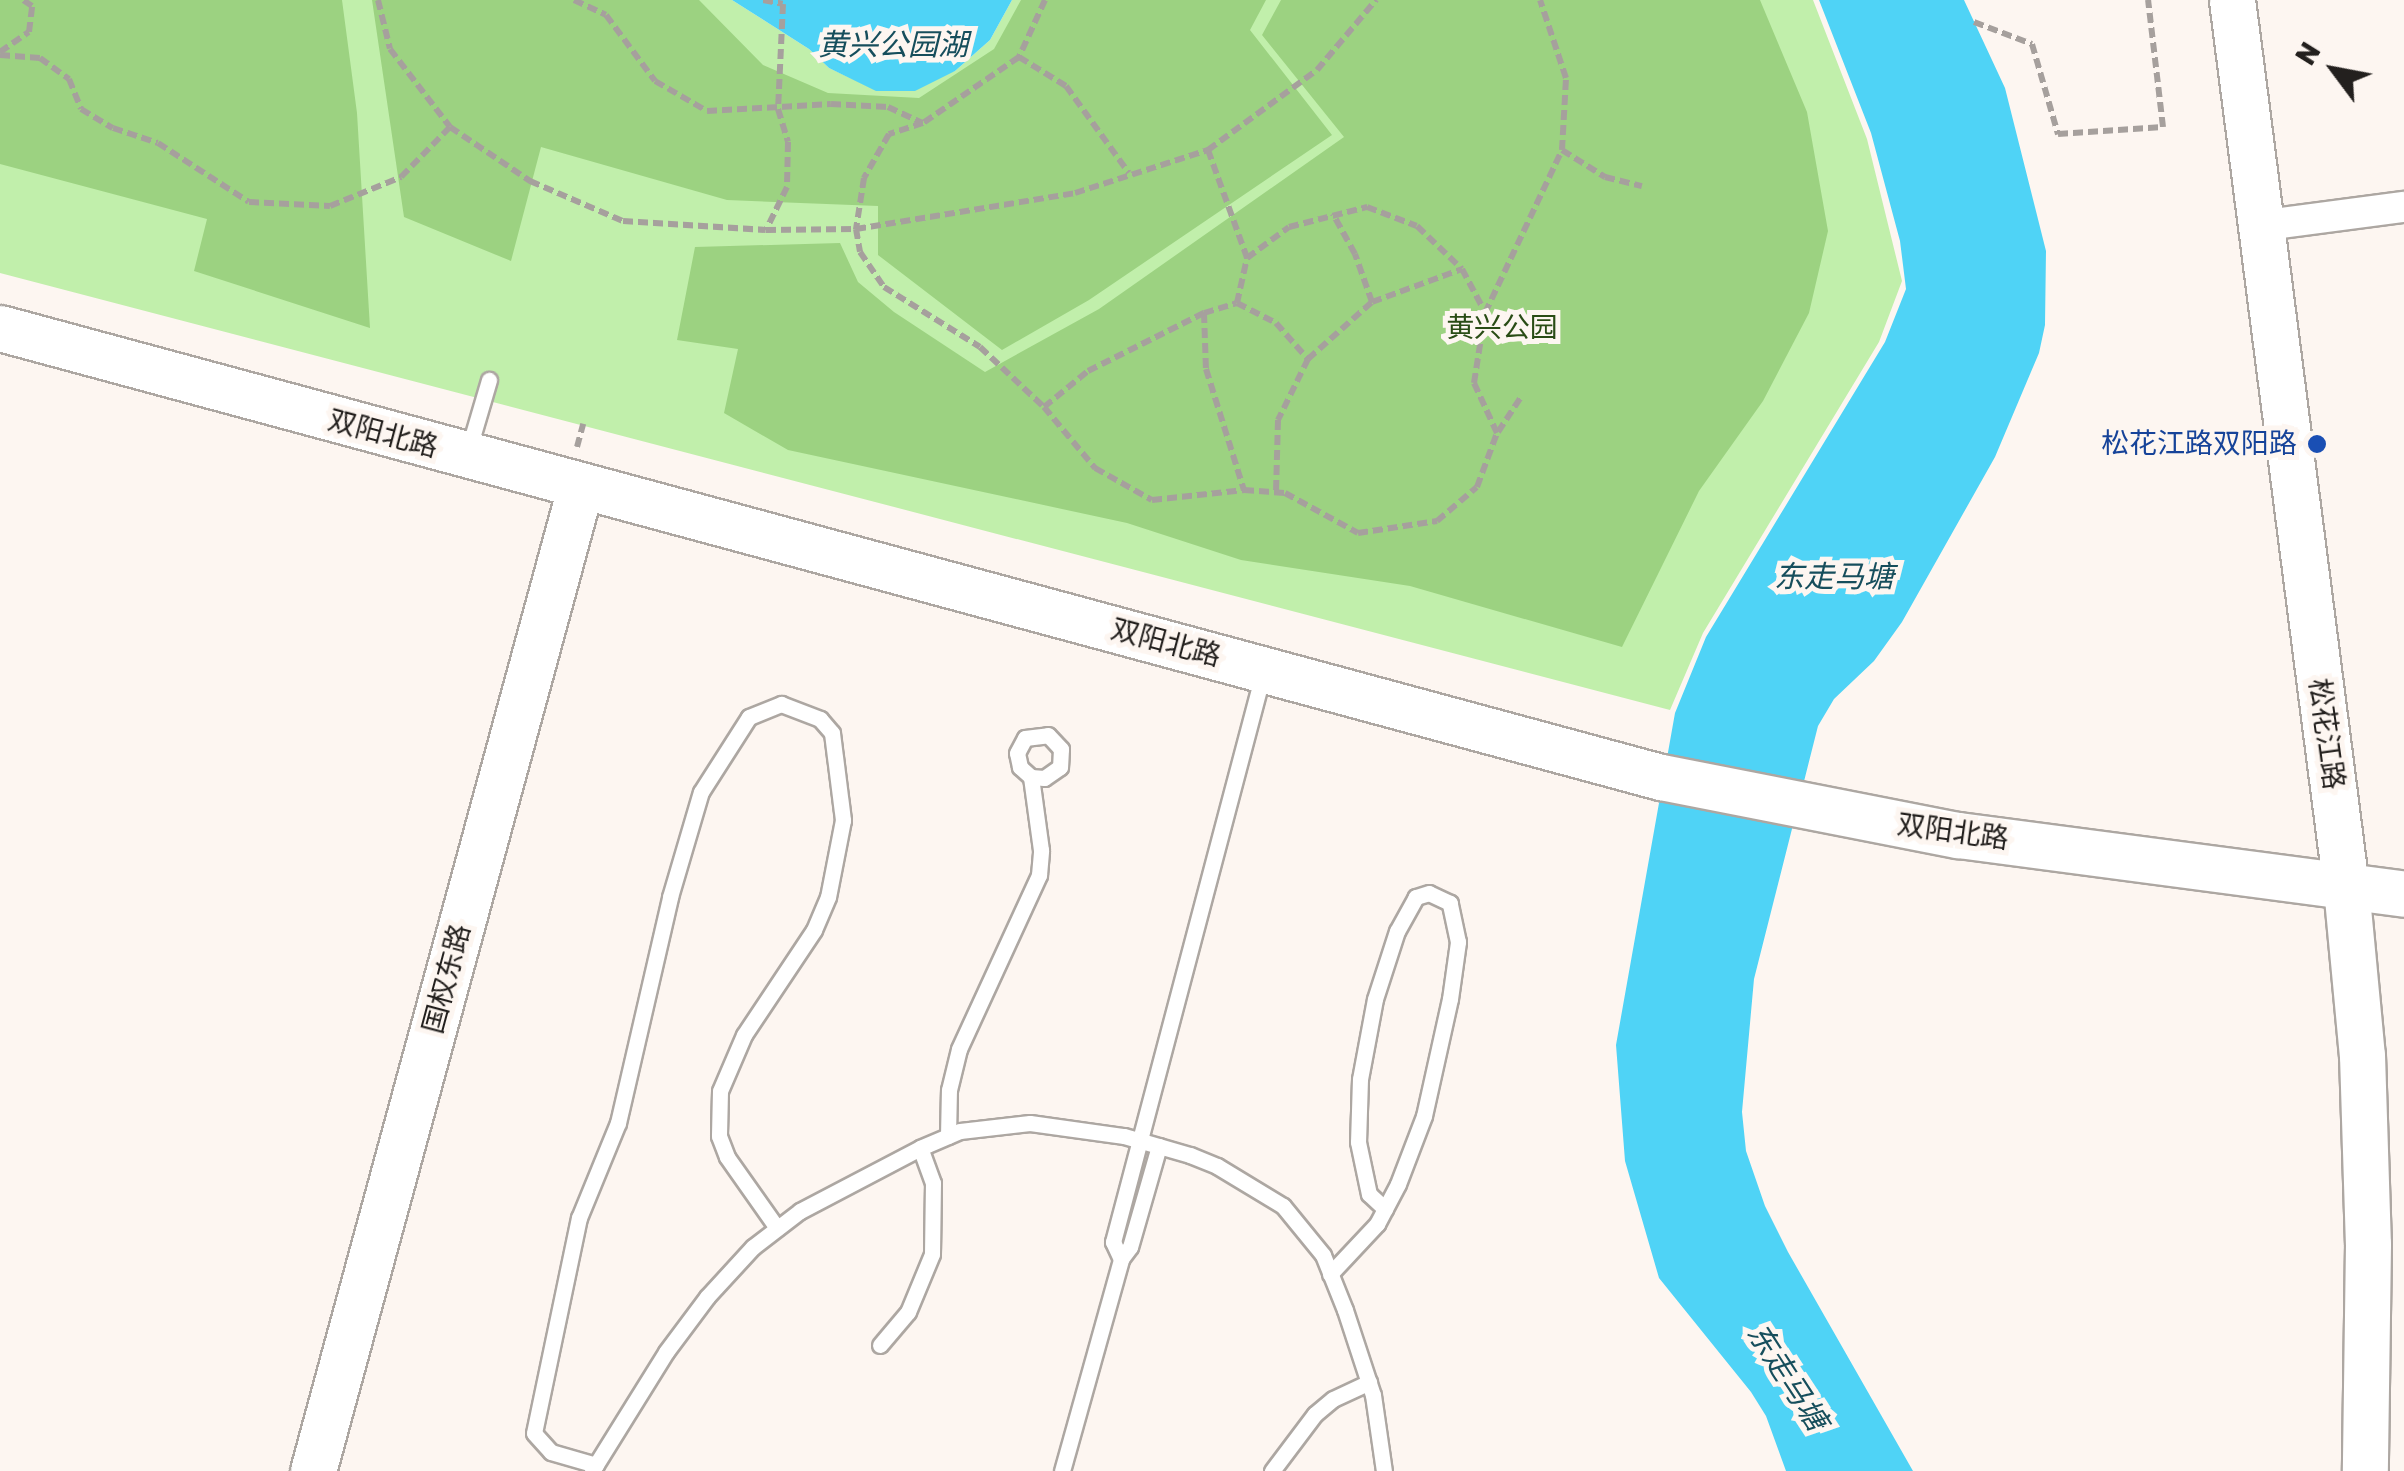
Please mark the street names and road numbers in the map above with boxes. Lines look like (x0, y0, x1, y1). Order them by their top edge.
street label: 双阳北路 (325, 403, 441, 465)
street label: 双阳北路 (1108, 612, 1224, 674)
street label: 松花江路 (2302, 676, 2350, 792)
street label: 双阳北路 (1895, 808, 2011, 856)
street label: 国权东路 (416, 921, 478, 1037)

